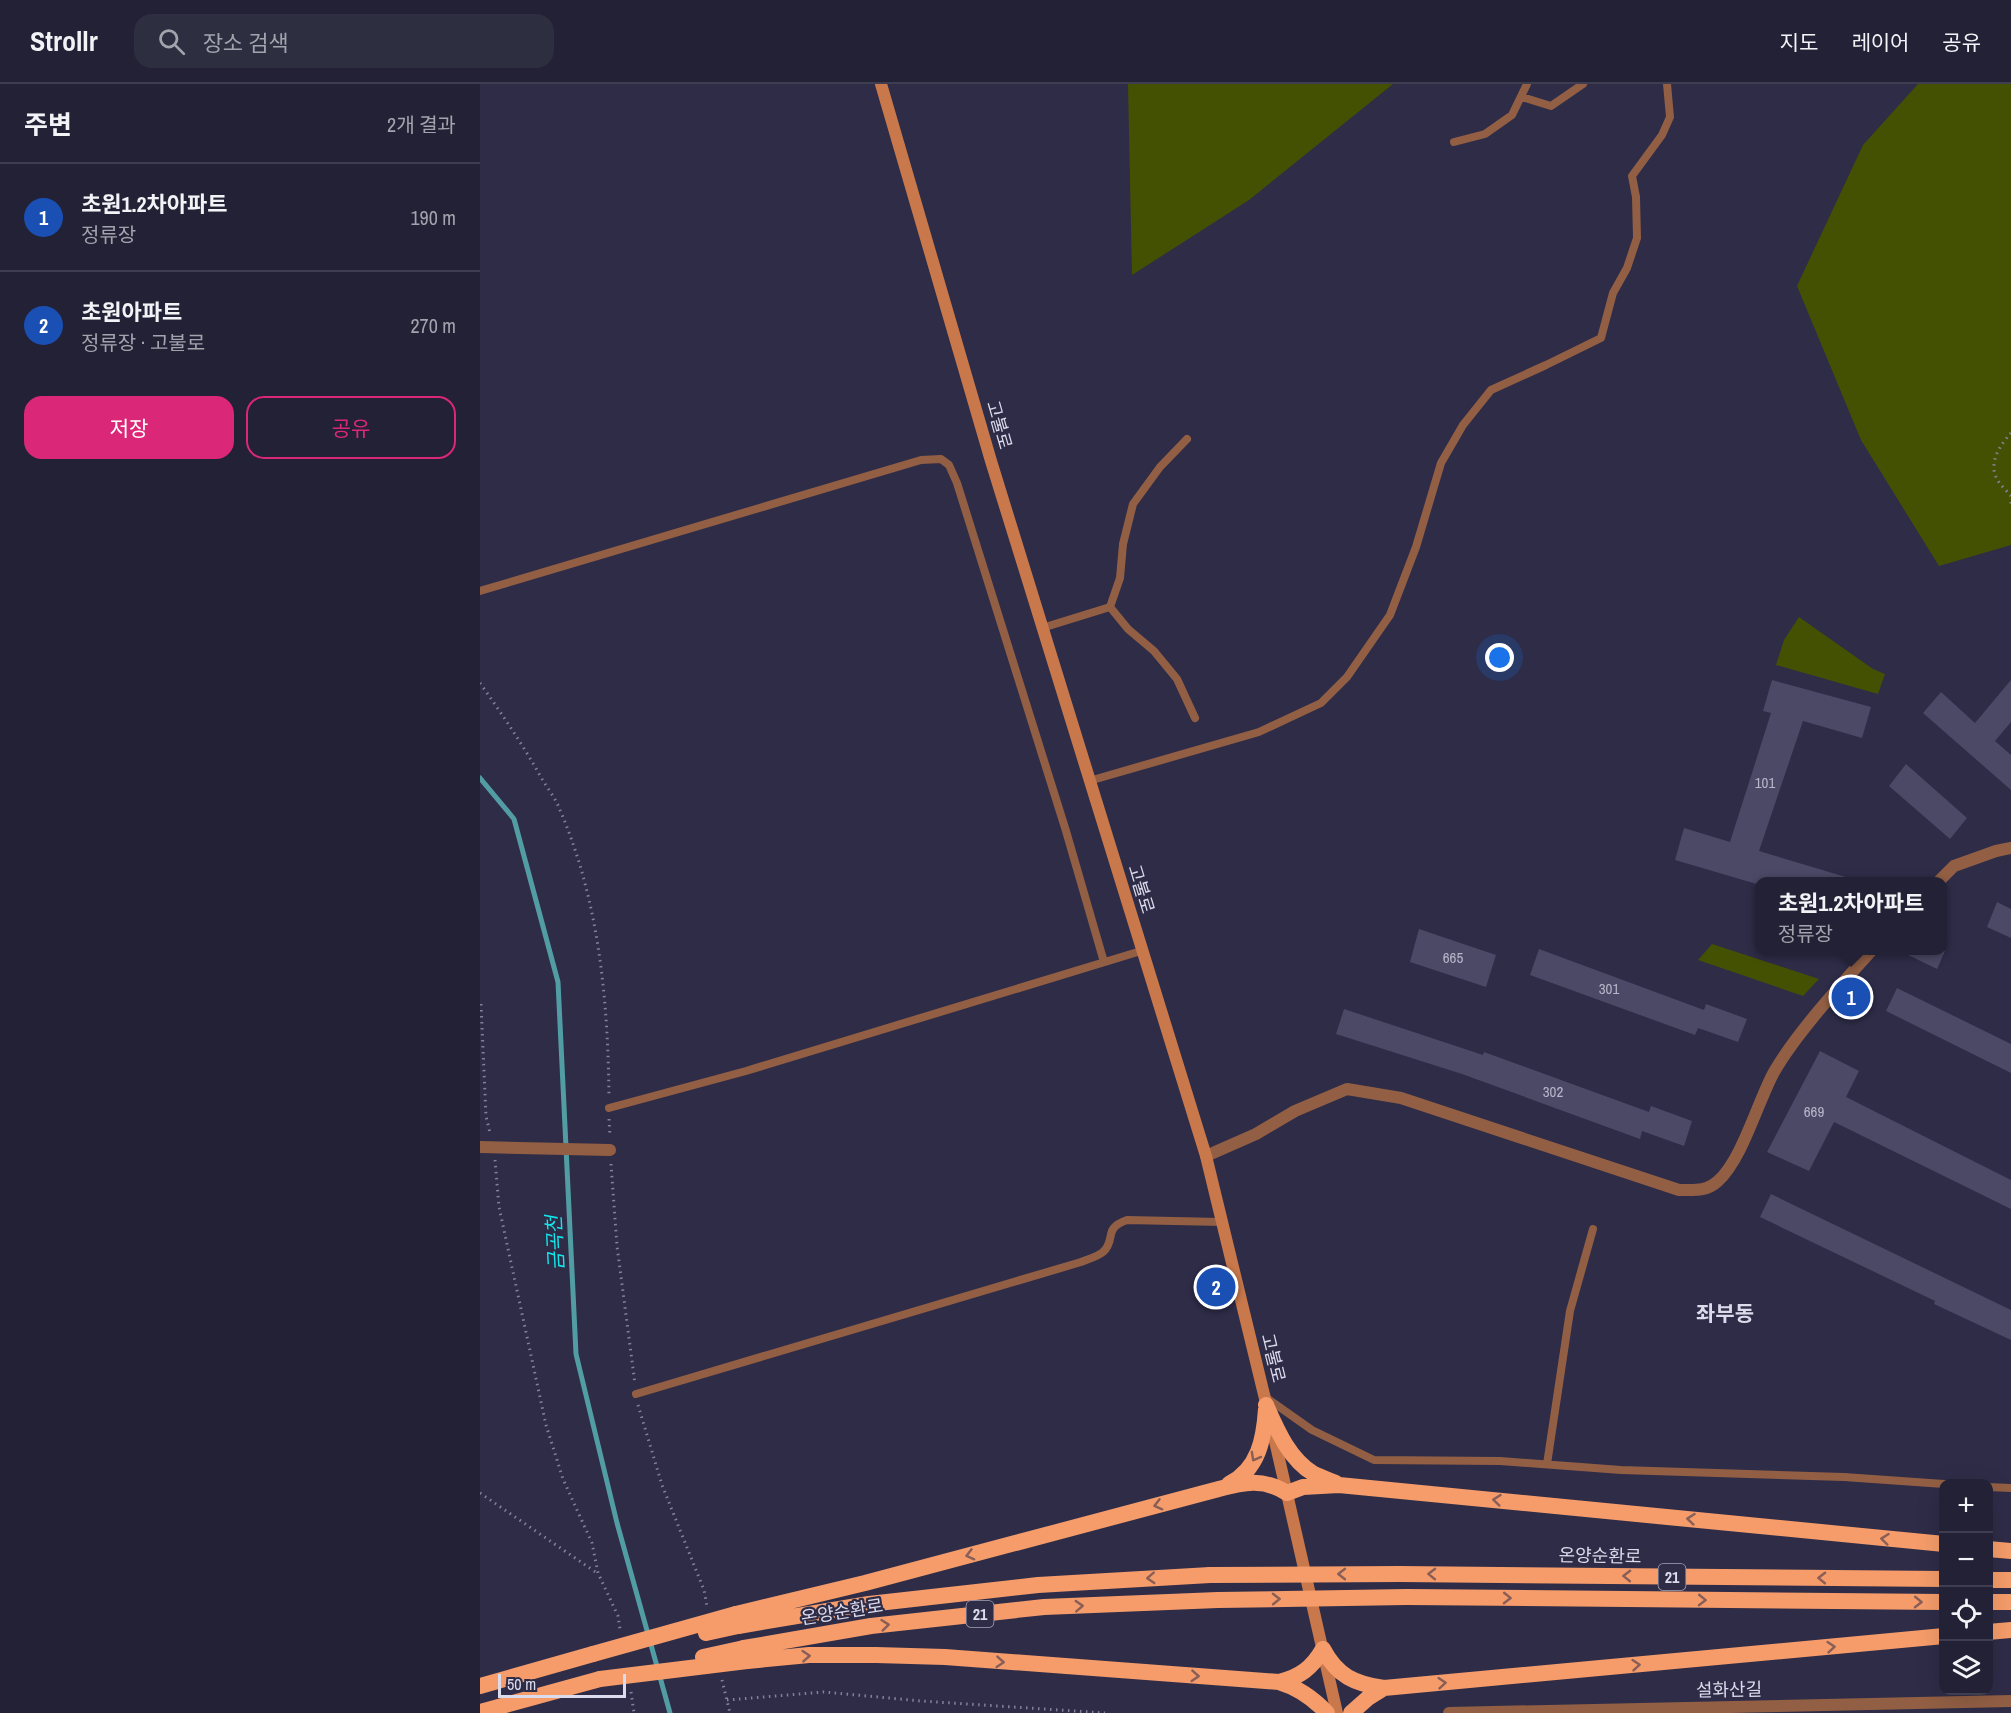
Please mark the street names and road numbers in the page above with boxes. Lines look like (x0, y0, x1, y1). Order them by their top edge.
street label: 고불로 (981, 398, 1018, 452)
street label: 고불로 (1122, 861, 1161, 916)
street label: 고불로 (1255, 1331, 1292, 1385)
street label: 온양순환로 (1558, 1542, 1642, 1569)
road number: 21 (1658, 1564, 1686, 1590)
street label: 온양순환로 (799, 1593, 885, 1630)
road number: 21 (966, 1601, 994, 1627)
street label: 설화산길 (1696, 1676, 1762, 1703)

